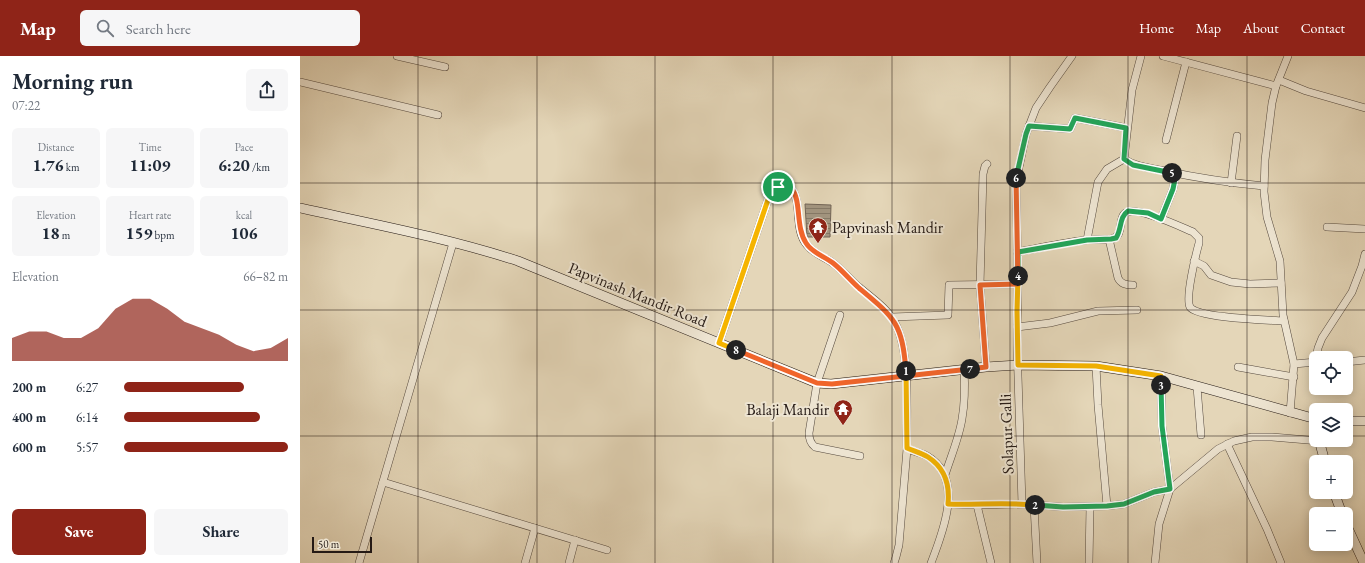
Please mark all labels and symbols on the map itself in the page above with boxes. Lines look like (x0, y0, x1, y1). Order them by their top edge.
pin: 5 (1162, 163, 1182, 183)
pin: 6 (1006, 168, 1026, 188)
pin (761, 170, 795, 204)
temple icon: Papvinash Mandir (807, 216, 829, 244)
place label: Papvinash Mandir (832, 217, 944, 238)
street label: Papvinash Mandir Road (565, 257, 711, 332)
pin: 4 (1008, 266, 1028, 286)
pin: 8 (726, 340, 746, 360)
pin: 7 (960, 359, 980, 379)
pin: 1 (896, 361, 916, 381)
pin: 3 (1151, 375, 1171, 395)
street label: Solapur Galli (995, 393, 1018, 474)
temple icon: Balaji Mandir (832, 398, 854, 426)
place label: Balaji Mandir (746, 399, 830, 420)
pin: 2 (1025, 495, 1045, 515)
scale bar (312, 535, 372, 554)

